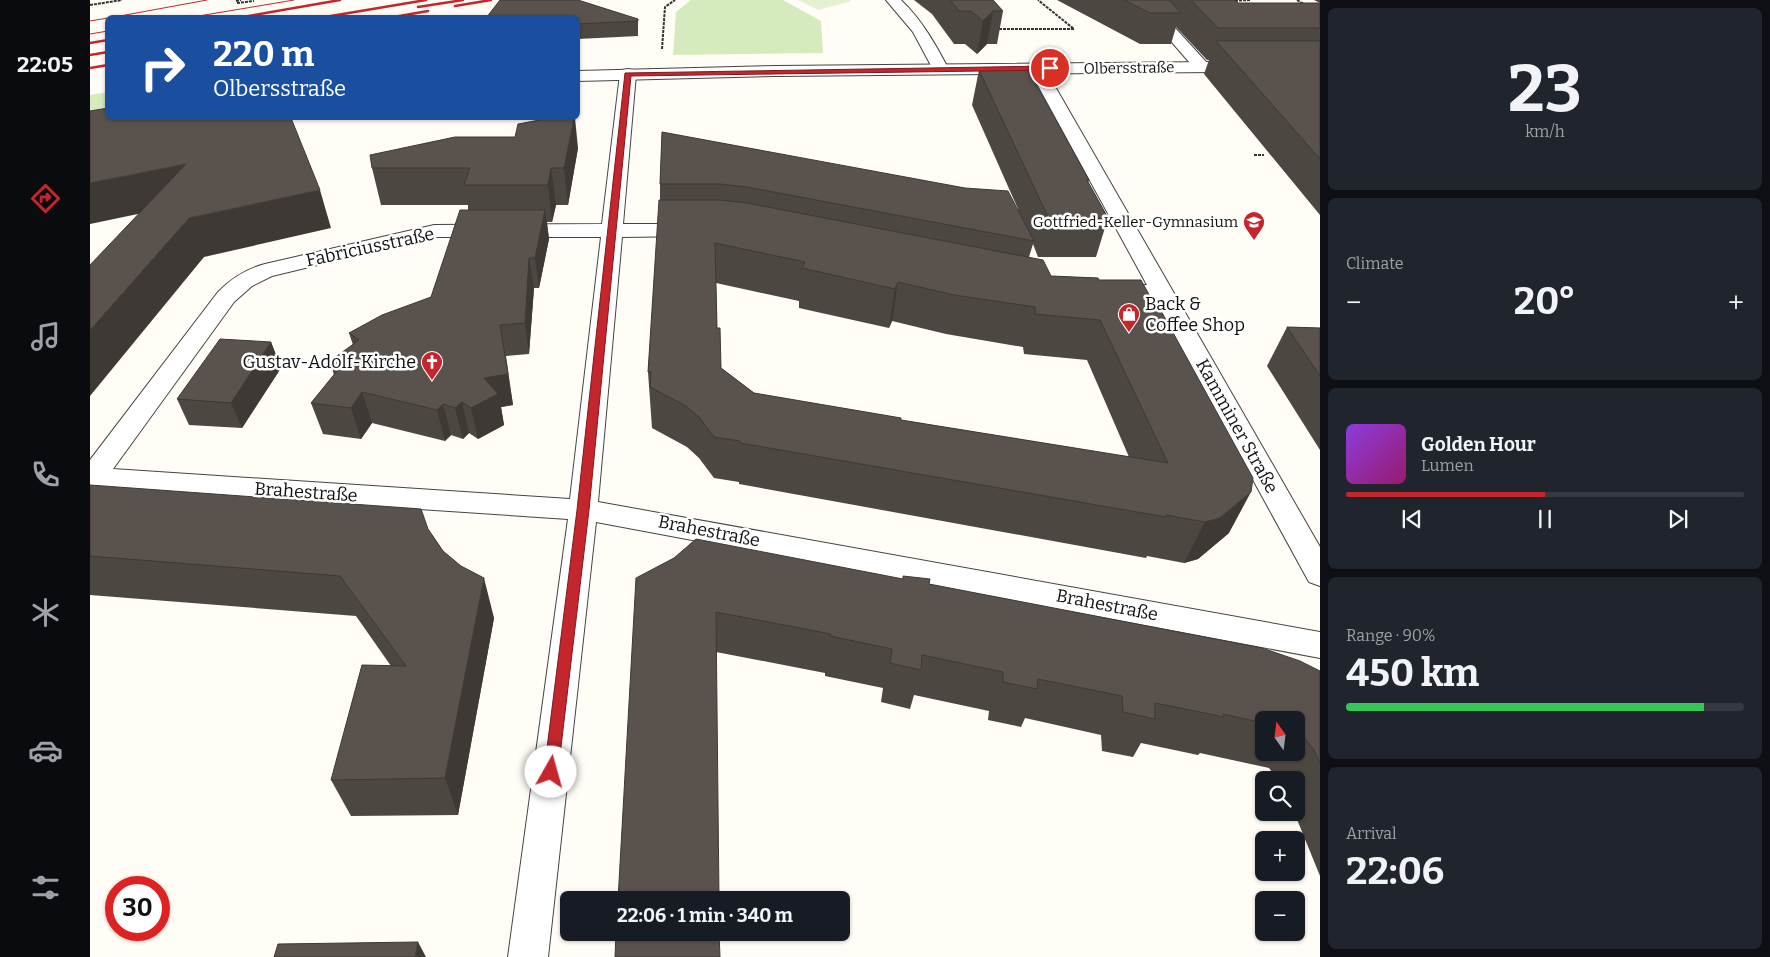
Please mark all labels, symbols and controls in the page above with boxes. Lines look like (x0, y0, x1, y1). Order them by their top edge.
text: 220 m (213, 33, 314, 75)
icon: right (130, 35, 195, 100)
pin (1029, 47, 1071, 89)
text: 23 (1508, 50, 1582, 128)
text: 22:05 (17, 51, 73, 78)
icon: arrive (1036, 54, 1064, 82)
street label: Olbersstraße (1084, 58, 1174, 78)
text: Olbersstraße (213, 75, 346, 102)
text: km/h (1525, 122, 1565, 141)
icon: directions (28, 181, 63, 216)
school or university icon: Gottfried-Keller-Gymnasium (1242, 210, 1266, 241)
place label: Gottfried-Keller-Gymnasium (1033, 213, 1239, 231)
street label: Fabriciusstraße (304, 223, 436, 271)
text: Climate (1346, 254, 1404, 273)
text: 20° (1514, 278, 1576, 324)
text: − (1346, 286, 1361, 319)
text: + (1728, 286, 1744, 319)
place label: Back & Coffee Shop (1145, 293, 1245, 336)
shop icon: Back & Coffee Shop (1117, 302, 1141, 333)
icon: music (28, 319, 63, 354)
church icon: Gustav-Adolf-Kirche (420, 350, 444, 381)
place label: Gustav-Adolf-Kirche (243, 351, 416, 373)
street label: Kamminer Straße (1191, 355, 1283, 497)
text: Golden Hour (1421, 433, 1536, 456)
text: Lumen (1421, 456, 1474, 475)
icon: phone (28, 457, 63, 492)
street label: Brahestraße (254, 477, 358, 507)
icon: previous (1398, 505, 1426, 533)
icon: pause (1531, 505, 1559, 533)
icon: next (1664, 505, 1692, 533)
street label: Brahestraße (656, 510, 762, 552)
street label: Brahestraße (1054, 584, 1160, 626)
icon: climate (28, 595, 63, 630)
text: Range · 90% (1346, 626, 1436, 645)
text: 450 km (1346, 650, 1479, 696)
north arrow (1255, 711, 1305, 761)
map controls (1255, 711, 1305, 941)
icon: car (28, 733, 63, 768)
position arrow (524, 745, 576, 797)
button: search (1255, 771, 1305, 821)
text: Arrival (1346, 824, 1397, 843)
button: + (1255, 831, 1305, 881)
text: 22:06 (1346, 848, 1444, 894)
icon: filters (28, 870, 63, 905)
speed limit sign: 30 (105, 876, 170, 941)
button: − (1255, 891, 1305, 941)
text: 22:06 · 1 min · 340 m (617, 904, 793, 927)

